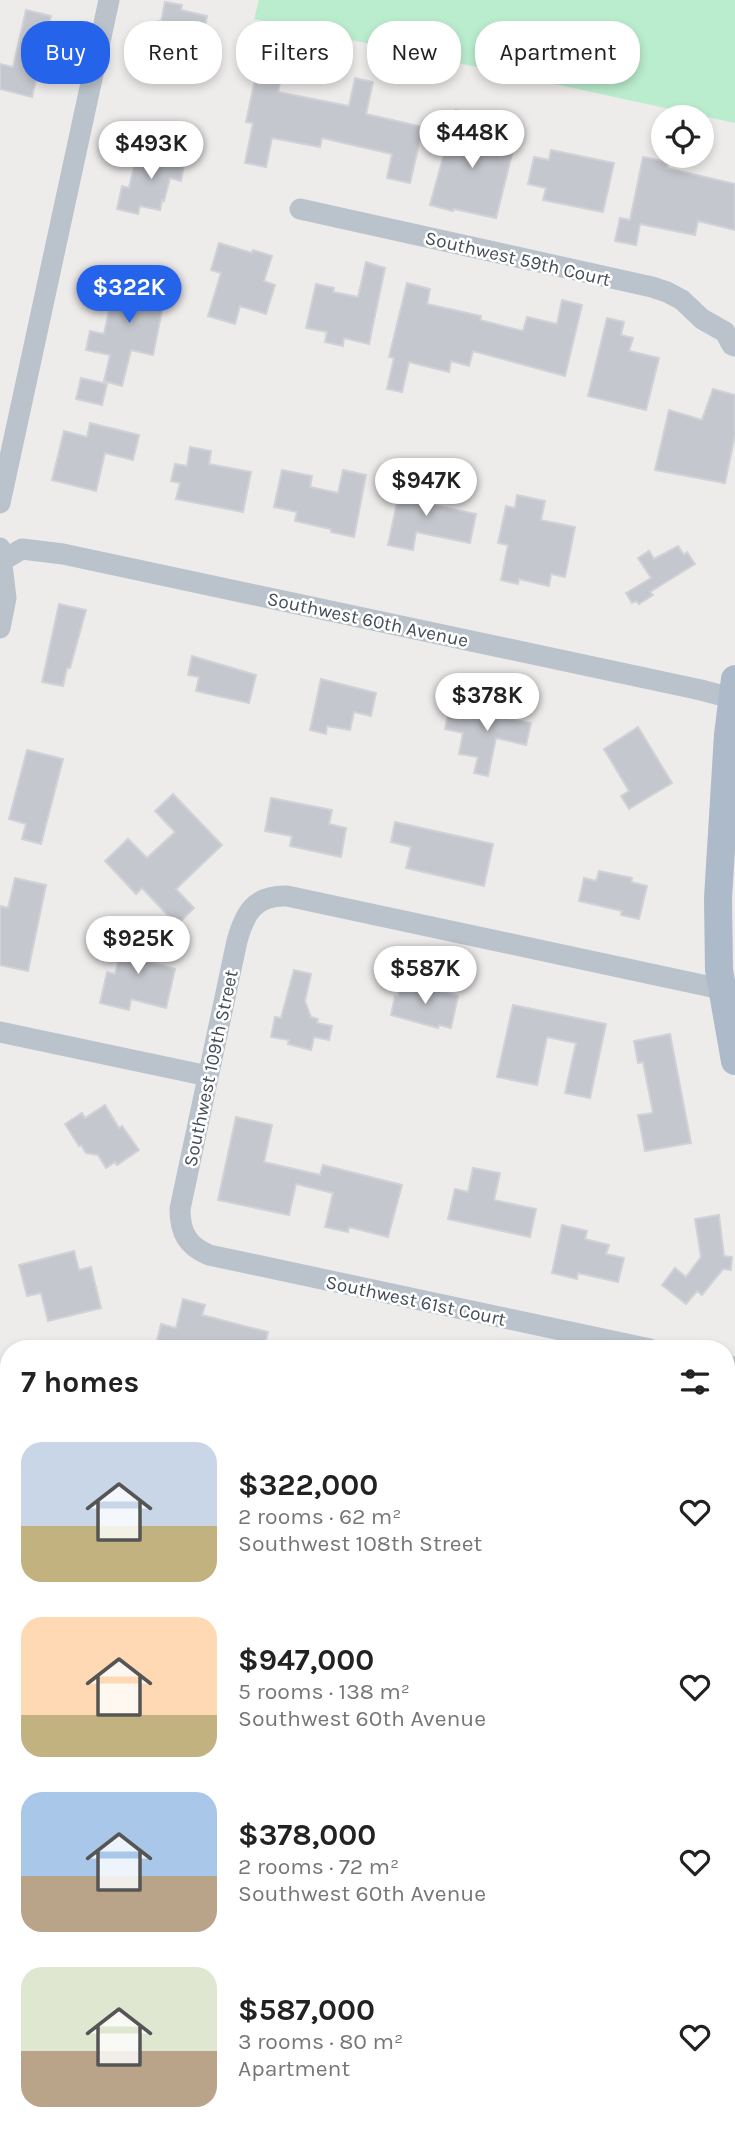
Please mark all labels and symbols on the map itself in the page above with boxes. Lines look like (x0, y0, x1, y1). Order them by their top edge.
pin: $448K (423, 110, 521, 170)
pin: $493K (102, 122, 200, 181)
street label: Southwest 59th Court (423, 227, 613, 291)
pin: $322K (80, 266, 178, 325)
pin: $947K (377, 458, 475, 518)
street label: Southwest 60th Avenue (265, 588, 470, 652)
pin: $378K (438, 674, 536, 733)
pin: $925K (89, 916, 187, 976)
pin: $587K (376, 946, 474, 1006)
street label: Southwest 109th Street (179, 968, 243, 1169)
street label: Southwest 61st Court (324, 1271, 508, 1331)

